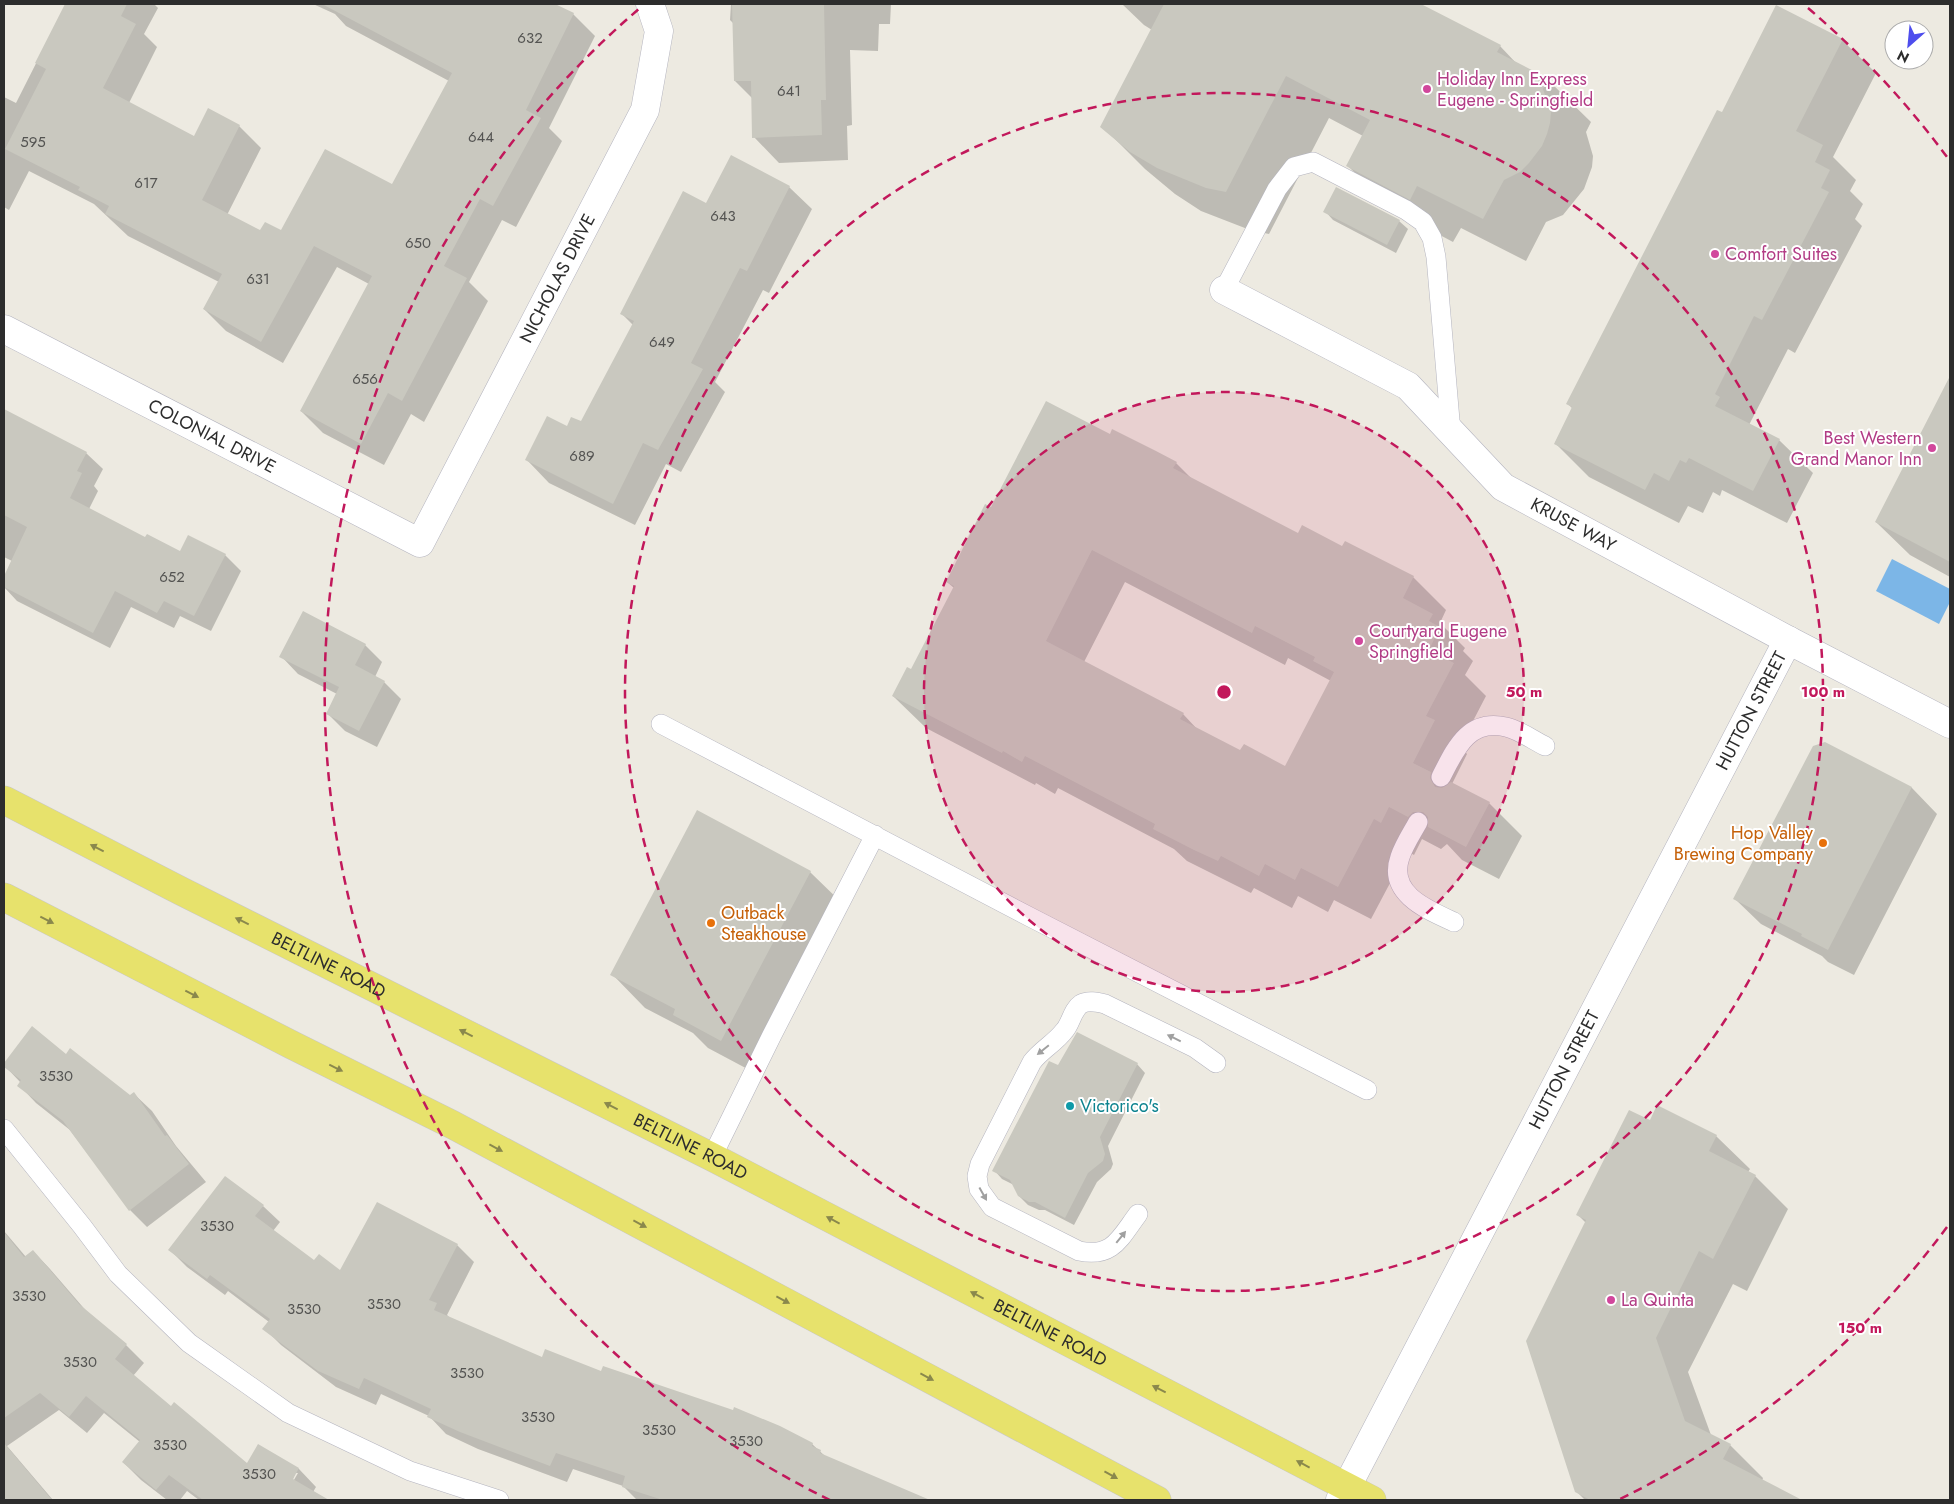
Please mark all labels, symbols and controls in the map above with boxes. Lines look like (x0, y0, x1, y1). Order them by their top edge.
north arrow (1884, 20, 1934, 70)
house number: 632 (517, 27, 543, 49)
text: N (1894, 45, 1913, 68)
place label: Holiday Inn Express Eugene - Springfield (1437, 66, 1593, 113)
house number: 641 (777, 80, 801, 102)
marker: Holiday Inn Express Eugene - Springfield (1421, 83, 1433, 95)
house number: 644 (468, 126, 494, 148)
house number: 595 (20, 131, 46, 153)
house number: 617 (134, 172, 158, 194)
house number: 643 (710, 205, 736, 227)
street label: NICHOLAS DRIVE (513, 209, 602, 347)
house number: 650 (405, 232, 431, 254)
place label: Comfort Suites (1725, 241, 1837, 267)
marker: Comfort Suites (1709, 248, 1721, 260)
house number: 631 (246, 268, 270, 290)
house number: 649 (649, 331, 675, 353)
house number: 656 (352, 368, 378, 390)
street label: COLONIAL DRIVE (144, 392, 281, 480)
place label: Best Western Grand Manor Inn (1791, 425, 1922, 472)
marker: Best Western Grand Manor Inn (1926, 442, 1938, 454)
house number: 689 (569, 445, 595, 467)
street label: KRUSE WAY (1526, 491, 1621, 559)
house number: 652 (159, 566, 185, 588)
place label: Courtyard Eugene Springfield (1369, 618, 1507, 665)
marker: Courtyard Eugene Springfield (1353, 635, 1365, 647)
street label: HUTTON STREET (1709, 646, 1793, 775)
text: 50 m (1506, 681, 1542, 703)
text: 100 m (1801, 681, 1845, 703)
centre of rings (1215, 683, 1233, 701)
place label: Hop Valley Brewing Company (1674, 820, 1813, 867)
marker: Hop Valley Brewing Company (1817, 837, 1829, 849)
one-way arrow (90, 844, 104, 852)
place label: Outback Steakhouse (721, 900, 806, 947)
one-way arrow (40, 916, 54, 924)
one-way arrow (235, 917, 249, 925)
marker: Outback Steakhouse (705, 917, 717, 929)
street label: BELTLINE ROAD (267, 925, 390, 1004)
one-way arrow (184, 990, 199, 998)
street label: HUTTON STREET (1522, 1005, 1606, 1134)
one-way arrow (458, 1029, 473, 1037)
one-way arrow (1167, 1033, 1181, 1041)
one-way arrow (1037, 1045, 1050, 1056)
one-way arrow (329, 1063, 344, 1072)
house number: 3530 (39, 1065, 73, 1087)
place label: Victorico's (1080, 1093, 1159, 1119)
marker: Victorico's (1064, 1100, 1076, 1112)
one-way arrow (604, 1102, 618, 1110)
street label: BELTLINE ROAD (629, 1107, 752, 1186)
one-way arrow (489, 1144, 503, 1152)
one-way arrow (979, 1186, 987, 1201)
house number: 3530 (200, 1215, 234, 1237)
one-way arrow (826, 1216, 840, 1224)
one-way arrow (632, 1220, 647, 1228)
one-way arrow (1116, 1230, 1127, 1243)
house number: 3530 (12, 1285, 46, 1307)
place label: La Quinta (1621, 1287, 1694, 1313)
one-way arrow (970, 1291, 984, 1299)
street label: BELTLINE ROAD (989, 1292, 1112, 1373)
house number: 3530 (367, 1293, 401, 1315)
marker: La Quinta (1605, 1294, 1617, 1306)
one-way arrow (777, 1296, 790, 1305)
house number: 3530 (287, 1298, 321, 1320)
text: 150 m (1838, 1317, 1882, 1339)
house number: 3530 (63, 1351, 97, 1373)
house number: 3530 (450, 1362, 484, 1384)
one-way arrow (920, 1372, 934, 1381)
one-way arrow (1151, 1385, 1166, 1393)
house number: 3530 (521, 1406, 555, 1428)
house number: 3530 (642, 1419, 676, 1441)
house number: 3530 (729, 1430, 763, 1452)
house number: 3530 (153, 1434, 187, 1456)
one-way arrow (1296, 1460, 1310, 1468)
house number: 3530 (242, 1463, 276, 1485)
one-way arrow (1104, 1471, 1118, 1479)

